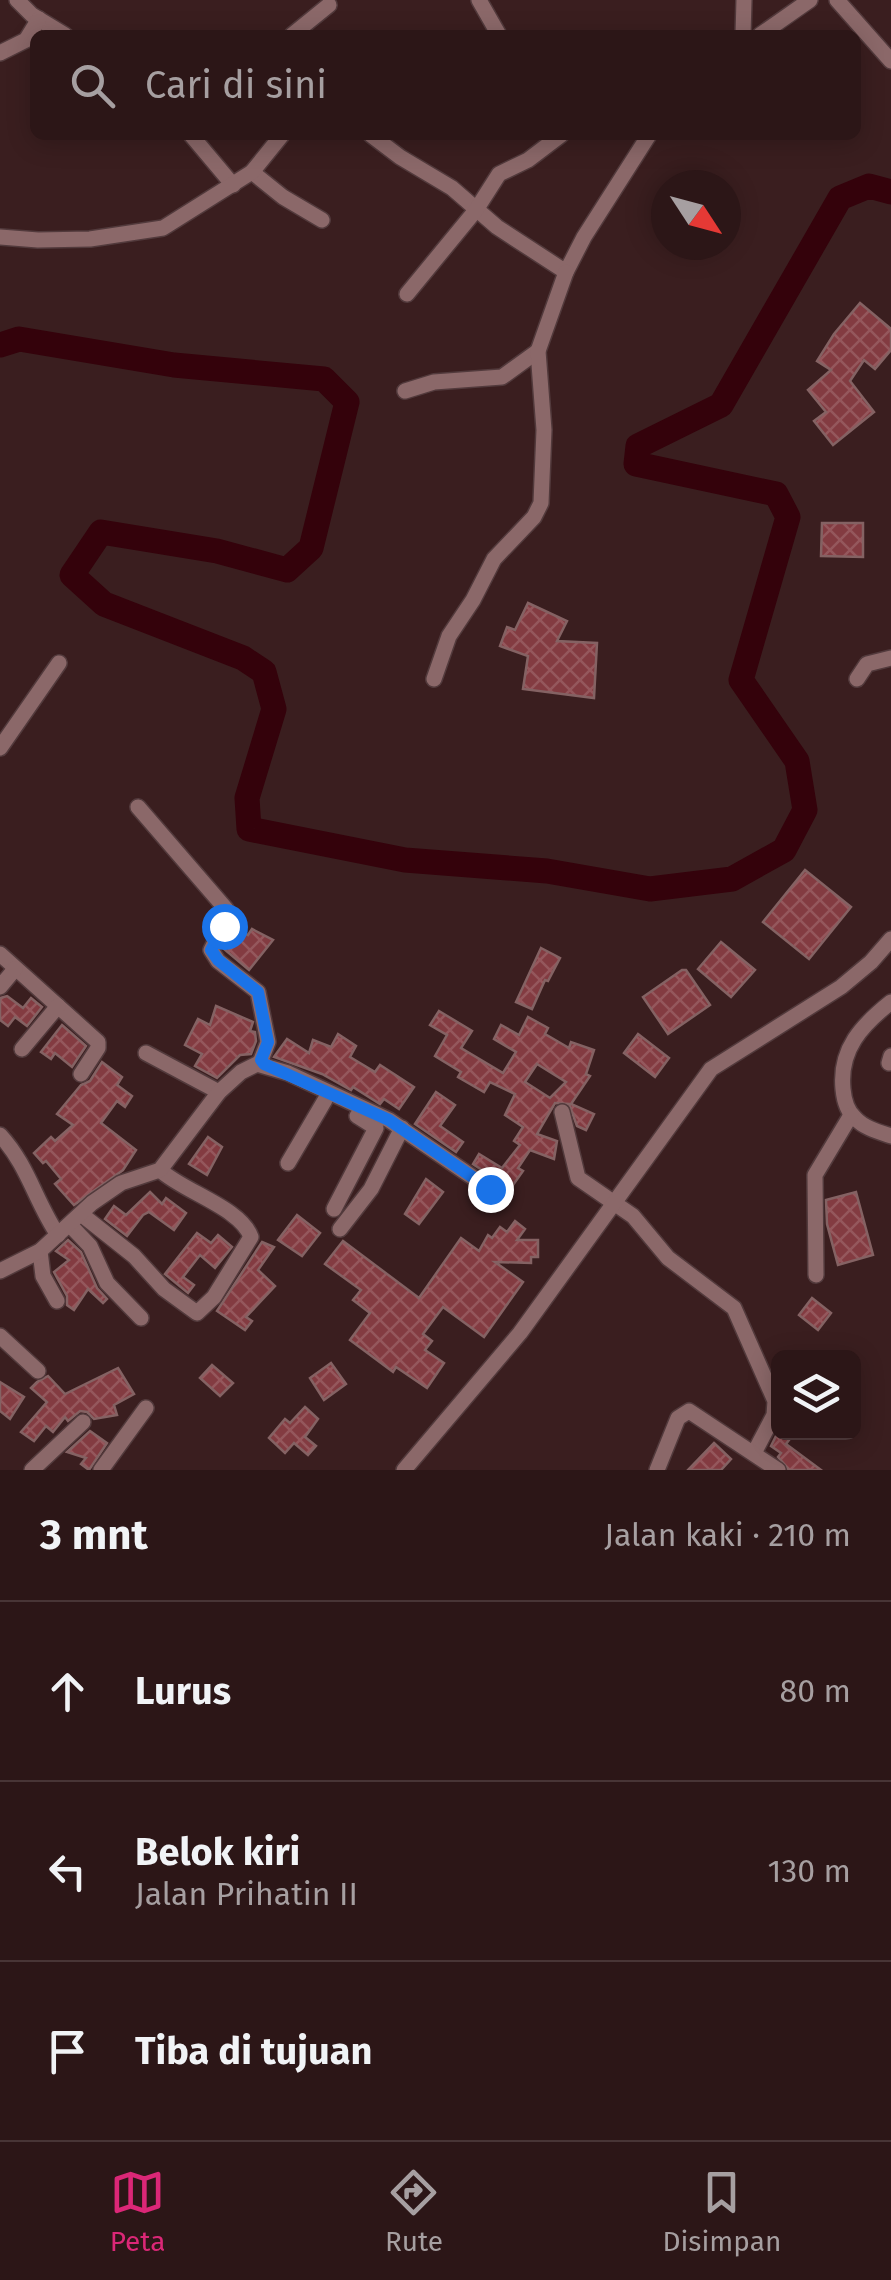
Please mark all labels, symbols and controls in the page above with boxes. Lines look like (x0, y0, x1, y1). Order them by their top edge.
search box (30, 30, 861, 140)
icon: search (65, 58, 120, 113)
text: Cari di sini (145, 62, 327, 108)
north arrow (651, 170, 741, 260)
route start (202, 904, 248, 950)
route end (468, 1167, 514, 1213)
map controls (771, 1350, 861, 1440)
button: layers (771, 1350, 861, 1440)
text: 3 mnt (40, 1510, 148, 1560)
text: Jalan kaki · 210 m (604, 1516, 851, 1554)
icon: ahead (40, 1664, 95, 1719)
text: Lurus (135, 1668, 231, 1714)
text: 80 m (780, 1672, 851, 1710)
text: Belok kiri (135, 1829, 300, 1875)
icon: left (40, 1844, 95, 1899)
text: 130 m (767, 1852, 851, 1890)
text: Jalan Prihatin II (135, 1875, 358, 1913)
icon: arrive (40, 2024, 95, 2079)
text: Tiba di tujuan (135, 2028, 372, 2074)
tab: Peta (110, 2165, 166, 2258)
tab: Rute (385, 2165, 443, 2258)
tab: Disimpan (662, 2165, 781, 2258)

